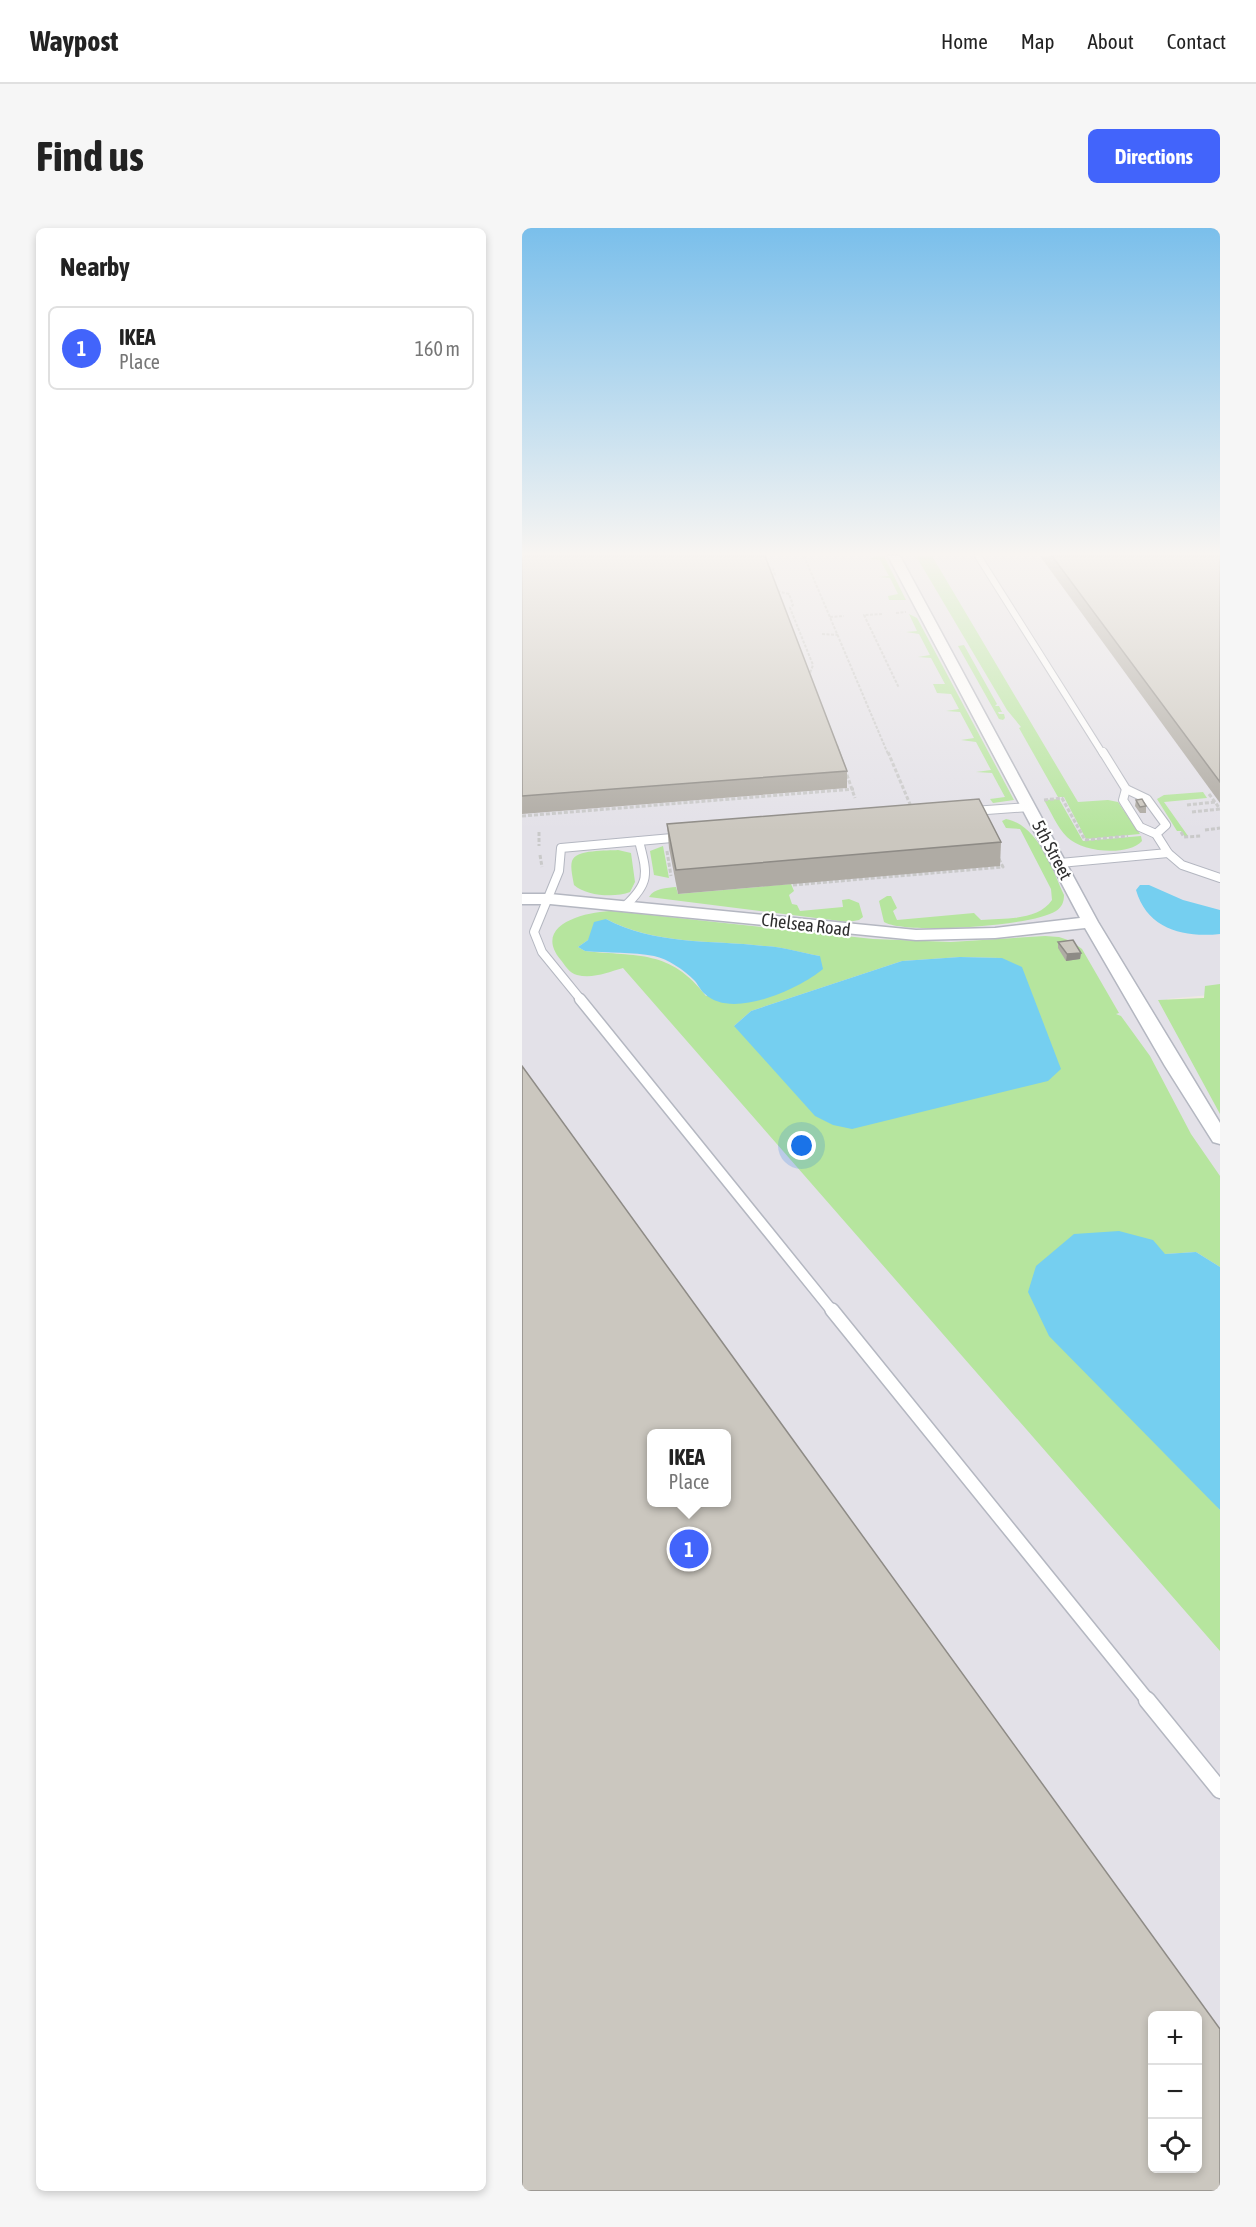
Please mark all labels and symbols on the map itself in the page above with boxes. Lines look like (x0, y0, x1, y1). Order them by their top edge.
street label: 5th Street (1028, 816, 1077, 883)
street label: Chelsea Road (760, 909, 852, 940)
your location (787, 1131, 816, 1160)
pin: 1 (670, 1526, 708, 1572)

